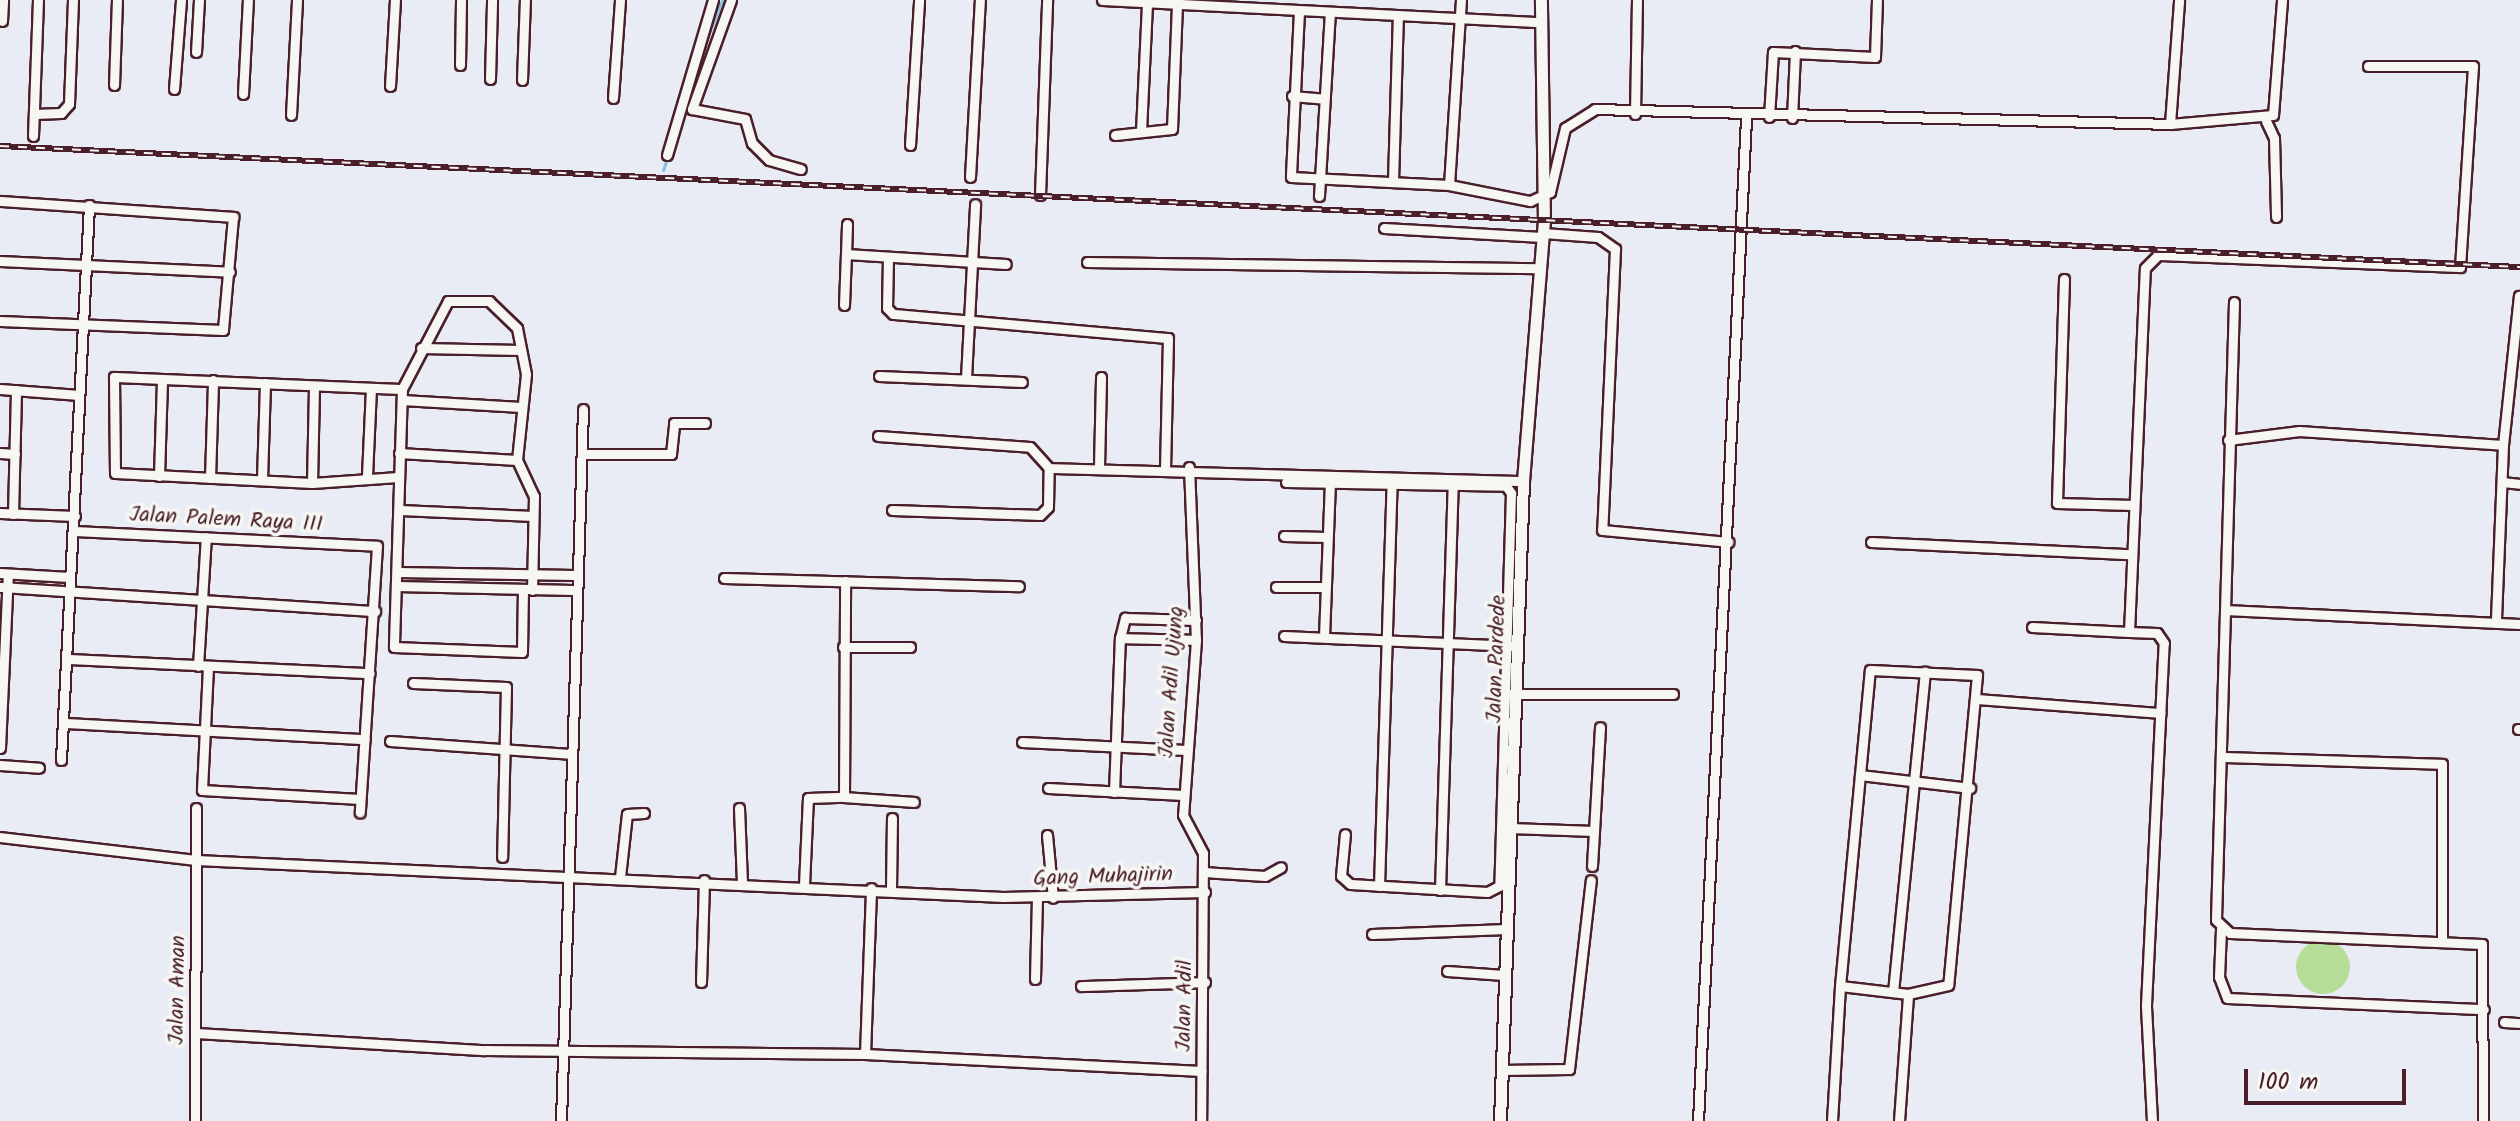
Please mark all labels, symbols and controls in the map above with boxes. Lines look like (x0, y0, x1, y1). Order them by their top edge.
street label: Jalan Palem Raya III (129, 502, 323, 538)
street label: Jalan Pardede (1482, 594, 1512, 724)
street label: Jalan Adil Ujung (1154, 605, 1190, 759)
street label: Gang Muhajirin (1033, 861, 1173, 893)
street label: Jalan Aman (164, 935, 192, 1045)
street label: Jalan Adil (1171, 960, 1199, 1052)
scale bar (2248, 1053, 2410, 1103)
text: 100 m (2258, 1063, 2318, 1102)

